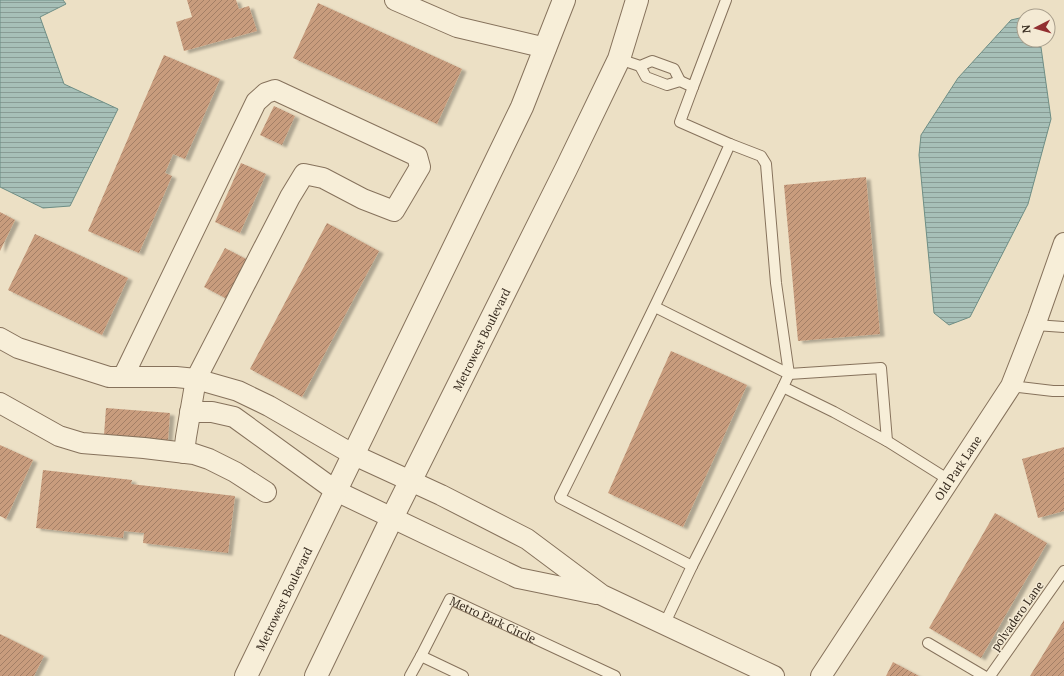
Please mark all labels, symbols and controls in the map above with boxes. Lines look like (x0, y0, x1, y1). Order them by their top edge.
north arrow (1016, 8, 1056, 48)
text: N (1019, 24, 1033, 34)
street label: Metrowest Boulevard (449, 285, 513, 393)
street label: Old Park Lane (931, 432, 984, 503)
street label: Metrowest Boulevard (252, 544, 315, 653)
street label: polvadero Lane (987, 578, 1047, 654)
street label: Metro Park Circle (448, 593, 538, 646)

